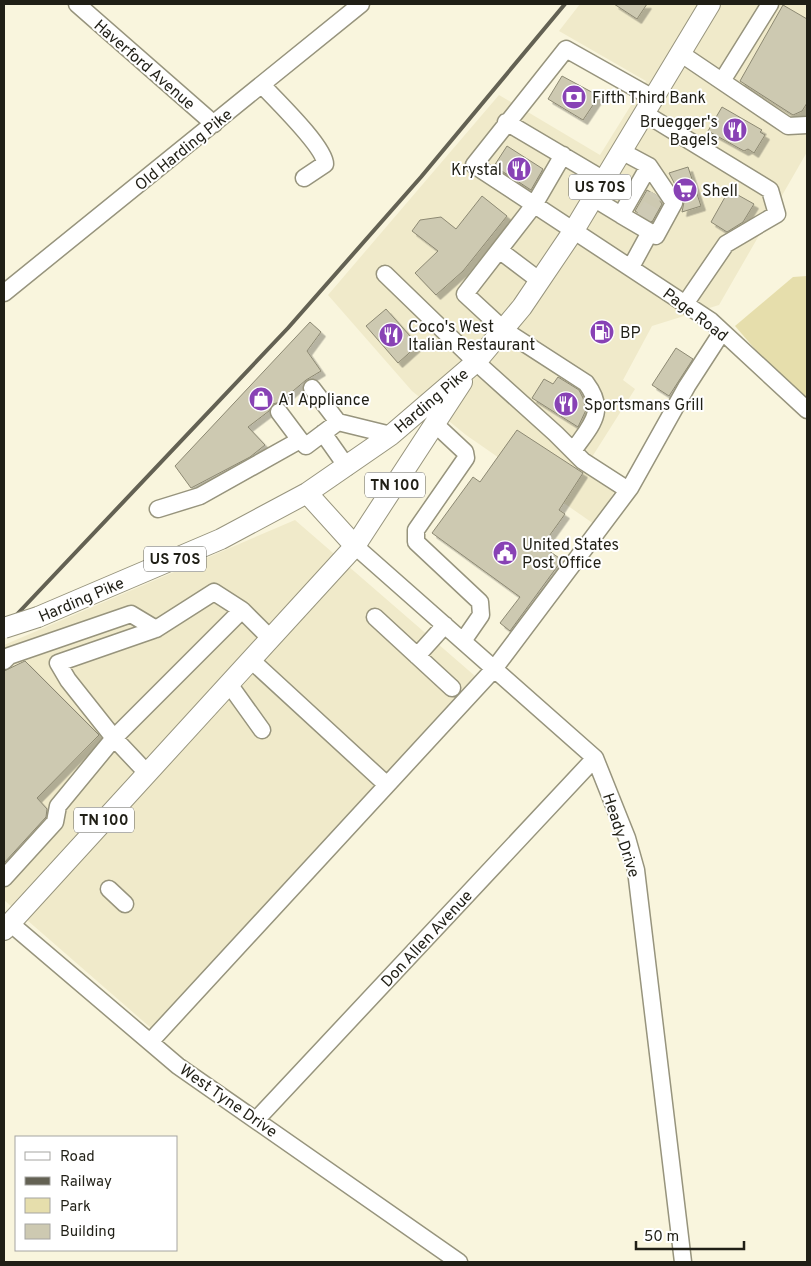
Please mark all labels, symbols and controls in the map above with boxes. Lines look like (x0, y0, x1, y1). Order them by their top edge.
street label: Haverford Avenue (89, 16, 198, 115)
bank icon: Fifth Third Bank (561, 84, 587, 110)
place label: Fifth Third Bank (592, 89, 706, 109)
street label: Old Harding Pike (131, 105, 237, 196)
place label: Bruegger's Bagels (640, 113, 718, 151)
restaurant icon: Bruegger's Bagels (722, 117, 748, 143)
restaurant icon: Krystal (506, 156, 532, 182)
place label: Krystal (451, 161, 502, 181)
road number: US 70S (569, 174, 631, 200)
supermarket icon: Shell (672, 177, 698, 203)
place label: Shell (702, 182, 738, 202)
street label: Page Road (658, 285, 731, 347)
place label: Coco's West Italian Restaurant (408, 318, 535, 356)
fuel station icon: BP (589, 319, 615, 345)
restaurant icon: Coco's West Italian Restaurant (378, 322, 404, 348)
place label: BP (620, 324, 641, 344)
street label: Harding Pike (391, 365, 474, 438)
shop icon: A1 Appliance (248, 386, 274, 412)
place label: A1 Appliance (278, 391, 370, 411)
restaurant icon: Sportsmans Grill (553, 391, 579, 417)
place label: Sportsmans Grill (584, 396, 704, 416)
road number: TN 100 (365, 472, 425, 498)
place label: United States Post Office (522, 536, 619, 574)
public building icon: United States Post Office (492, 540, 518, 566)
road number: US 70S (144, 546, 206, 572)
street label: Harding Pike (36, 574, 128, 628)
street label: Heady Drive (597, 791, 643, 880)
road number: TN 100 (74, 808, 134, 832)
street label: Don Allen Avenue (377, 887, 478, 992)
street label: West Tyne Drive (175, 1060, 281, 1143)
legend (15, 1136, 178, 1251)
text: Road (60, 1148, 95, 1167)
text: Railway (60, 1173, 112, 1192)
text: Park (60, 1198, 91, 1217)
scale bar (636, 1218, 744, 1250)
text: Building (60, 1223, 115, 1242)
text: 50 m (644, 1228, 679, 1247)

